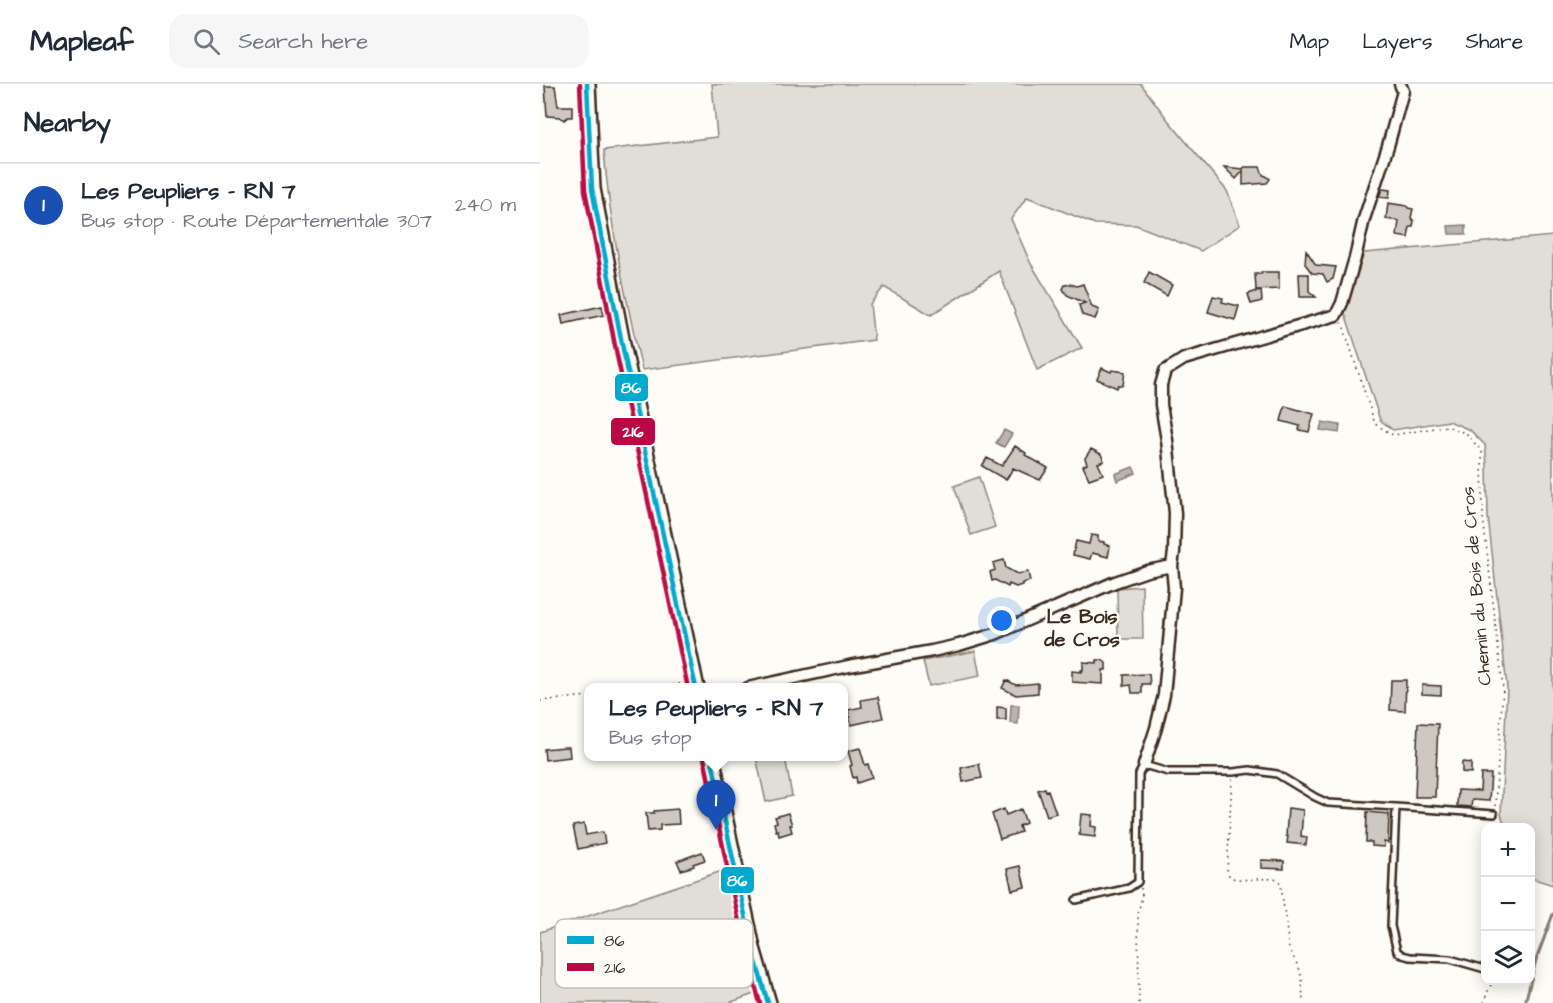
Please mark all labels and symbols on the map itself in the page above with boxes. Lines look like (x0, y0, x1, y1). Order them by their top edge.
line badge: 86 (614, 373, 649, 402)
text: 86 (621, 377, 641, 399)
line badge: 216 (610, 417, 656, 446)
text: 216 (621, 421, 644, 443)
street label: Chemin du Bois de Cros (1455, 485, 1498, 687)
district label: Le Bois de Cros (1043, 603, 1120, 654)
your location (987, 606, 1016, 635)
pin: 1 (696, 780, 735, 830)
line badge: 86 (720, 866, 755, 894)
text: 86 (727, 870, 747, 892)
legend (555, 919, 753, 988)
text: 86 (604, 930, 624, 952)
text: 216 (604, 957, 625, 979)

